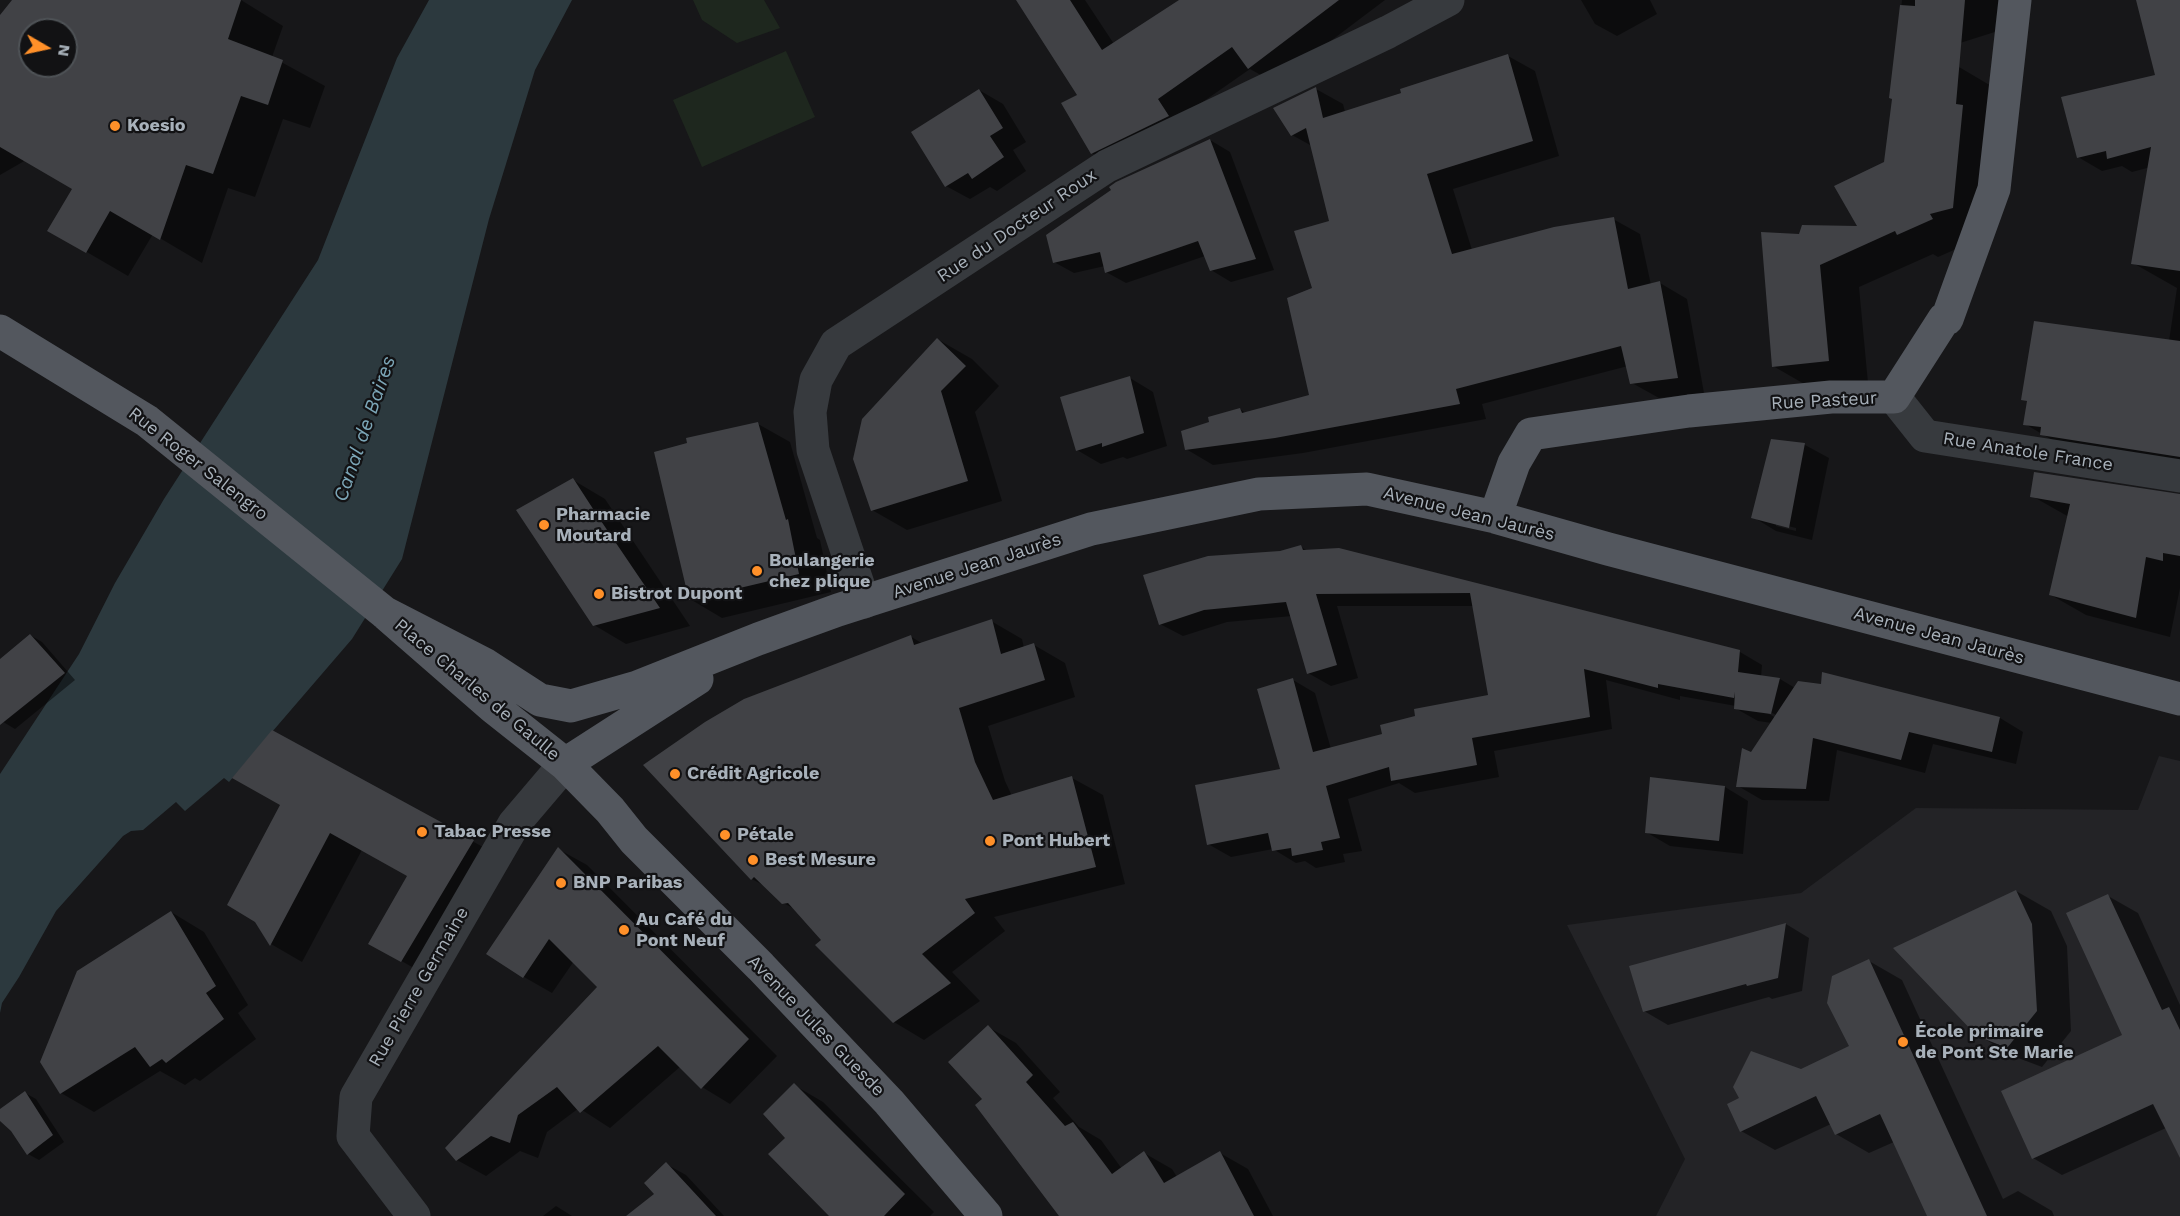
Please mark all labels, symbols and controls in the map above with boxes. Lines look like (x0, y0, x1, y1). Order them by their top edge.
north arrow (18, 18, 78, 78)
text: N (54, 43, 75, 58)
place label: Koesio (127, 115, 186, 137)
marker: Koesio (108, 119, 122, 133)
street label: Rue du Docteur Roux (933, 165, 1101, 287)
water label: Canal de Baires (329, 353, 401, 505)
street label: Rue Pasteur (1770, 387, 1878, 415)
street label: Rue Roger Salengro (124, 403, 272, 525)
street label: Rue Anatole France (1941, 428, 2115, 476)
street label: Avenue Jean Jaurès (1381, 482, 1557, 546)
place label: Pharmacie Moutard (556, 504, 651, 546)
marker: Pharmacie Moutard (537, 518, 551, 532)
street label: Avenue Jean Jaurès (890, 529, 1064, 603)
place label: Boulangerie chez plique (769, 550, 875, 592)
marker: Boulangerie chez plique (750, 564, 764, 578)
place label: Bistrot Dupont (611, 583, 742, 605)
marker: Bistrot Dupont (592, 587, 606, 601)
street label: Avenue Jean Jaurès (1851, 603, 2027, 669)
street label: Place Charles de Gaulle (390, 614, 564, 766)
place label: Crédit Agricole (687, 763, 819, 785)
marker: Crédit Agricole (668, 767, 682, 781)
place label: Tabac Presse (434, 821, 551, 843)
place label: Pétale (737, 824, 794, 846)
marker: Tabac Presse (415, 825, 429, 839)
marker: Pétale (718, 828, 732, 842)
place label: Pont Hubert (1002, 830, 1110, 852)
marker: Pont Hubert (983, 834, 997, 848)
place label: Best Mesure (765, 849, 876, 871)
marker: Best Mesure (746, 853, 760, 867)
place label: BNP Paribas (573, 872, 682, 894)
marker: BNP Paribas (554, 876, 568, 890)
street label: Rue Pierre Germaine (364, 903, 474, 1071)
place label: Au Café du Pont Neuf (636, 909, 732, 952)
marker: Au Café du Pont Neuf (617, 923, 631, 937)
street label: Avenue Jules Guesde (743, 951, 889, 1101)
place label: École primaire de Pont Ste Marie (1915, 1021, 2074, 1064)
marker: École primaire de Pont Ste Marie (1896, 1035, 1910, 1049)

